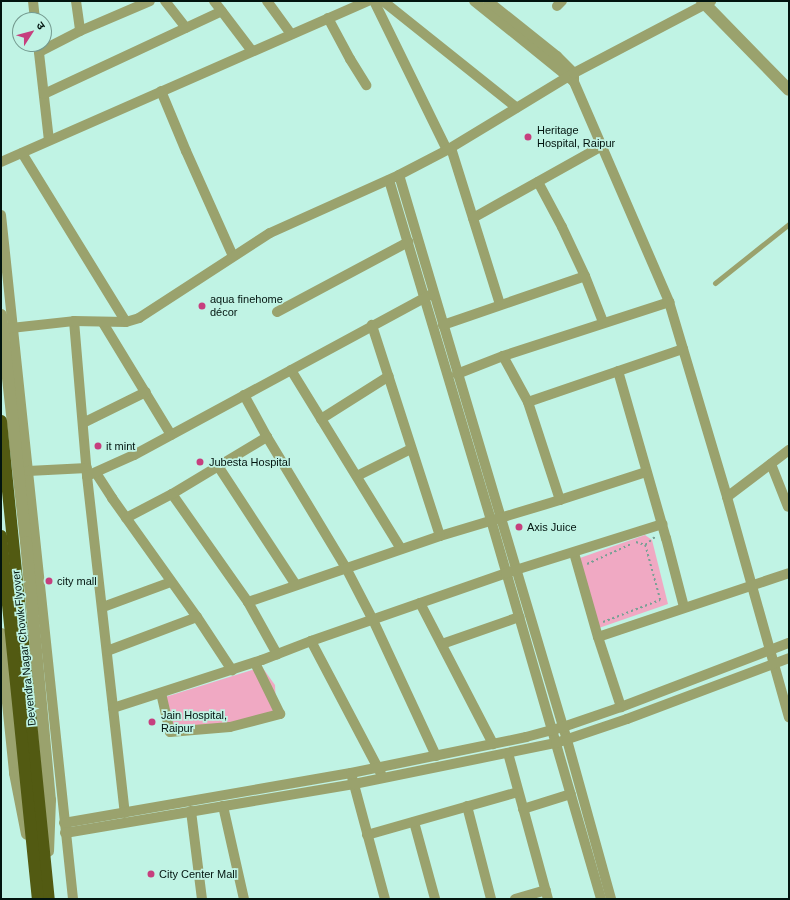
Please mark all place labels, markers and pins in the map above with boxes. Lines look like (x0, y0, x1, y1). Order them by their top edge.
place label: Heritage Hospital, Raipur (537, 124, 615, 150)
marker: Heritage Hospital, Raipur (522, 131, 534, 143)
place label: aqua finehome décor (210, 293, 283, 319)
marker: aqua finehome décor (197, 301, 207, 311)
place label: it mint (106, 439, 135, 453)
marker: it mint (93, 441, 103, 451)
place label: Jubesta Hospital (209, 455, 290, 469)
marker: Jubesta Hospital (194, 456, 206, 468)
place label: Axis Juice (527, 520, 577, 534)
marker: Axis Juice (514, 522, 524, 532)
place label: city mall (57, 574, 97, 588)
marker: city mall (44, 576, 54, 586)
place label: Jain Hospital, Raipur (161, 709, 227, 735)
marker: Jain Hospital, Raipur (146, 716, 158, 728)
place label: City Center Mall (159, 867, 237, 881)
marker: City Center Mall (146, 869, 156, 879)

